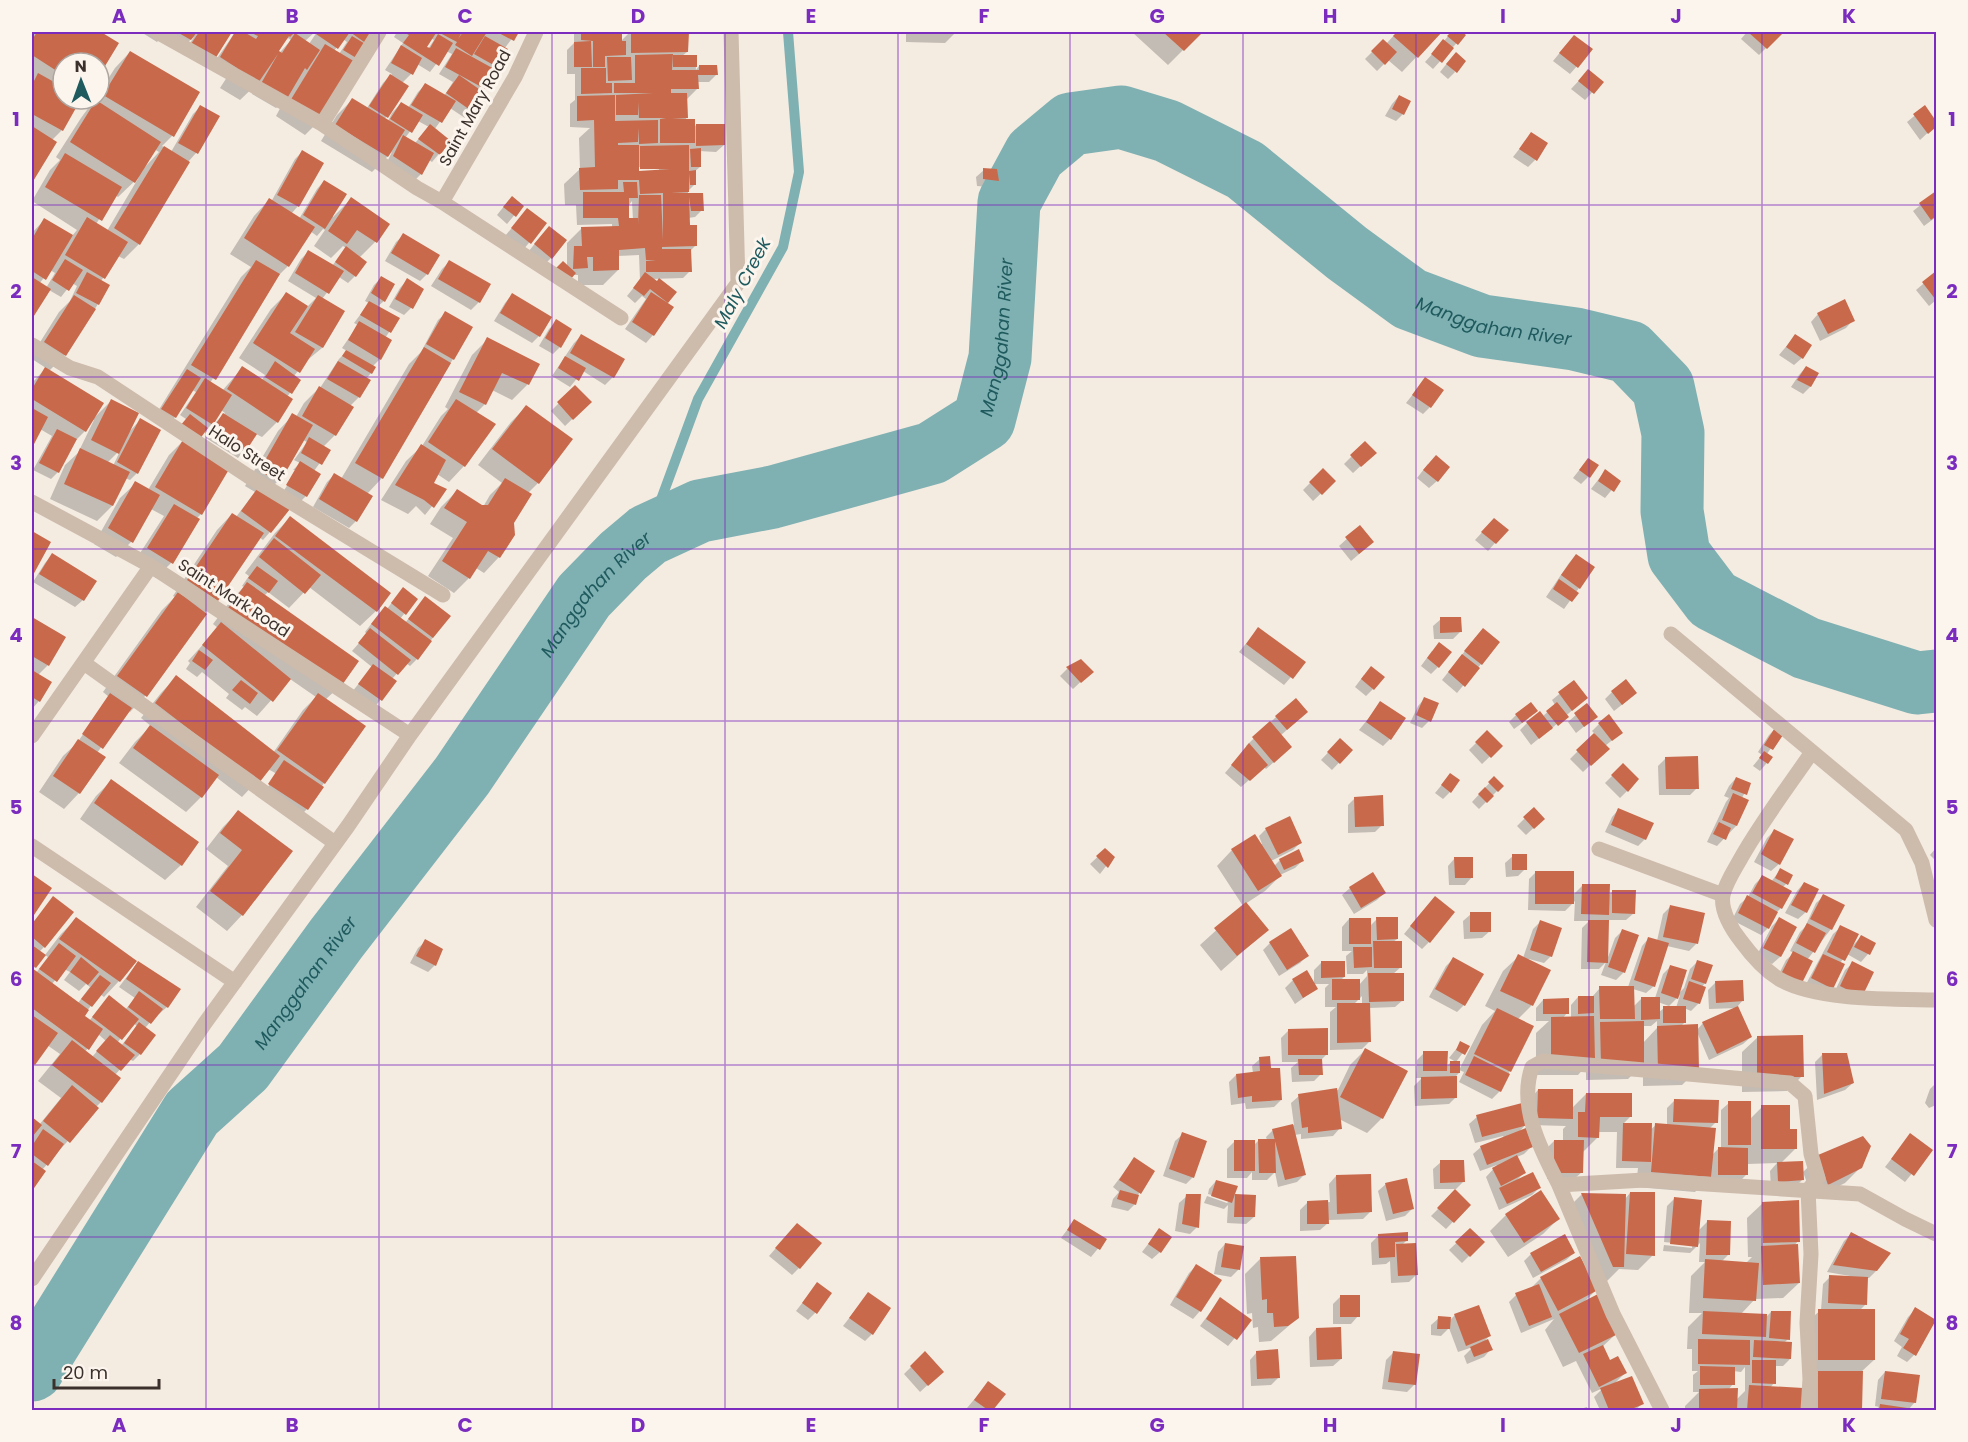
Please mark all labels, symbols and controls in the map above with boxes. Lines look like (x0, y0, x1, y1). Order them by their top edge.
text: A (112, 2, 127, 30)
text: B (285, 2, 299, 30)
text: C (457, 2, 473, 30)
text: D (631, 2, 645, 30)
text: E (806, 2, 816, 30)
text: F (979, 2, 990, 30)
text: G (1149, 2, 1165, 30)
text: H (1323, 2, 1337, 30)
text: I (1500, 2, 1506, 30)
text: J (1670, 2, 1682, 30)
text: K (1842, 2, 1856, 30)
street label: Saint Mary Road (433, 46, 517, 170)
north arrow (51, 51, 111, 111)
text: N (75, 55, 87, 78)
text: 1 (12, 105, 20, 133)
text: 1 (1948, 105, 1956, 133)
water label: Maly Creek (708, 232, 777, 333)
water label: Manggahan River (973, 256, 1018, 419)
text: 2 (10, 277, 22, 305)
text: 2 (1946, 277, 1958, 305)
water label: Manggahan River (1412, 290, 1574, 351)
street label: Halo Street (204, 420, 290, 486)
text: 3 (10, 449, 22, 477)
text: 3 (1946, 449, 1958, 477)
water label: Manggahan River (534, 524, 657, 662)
street label: Saint Mark Road (174, 553, 294, 643)
text: 4 (9, 621, 23, 649)
text: 4 (1945, 621, 1959, 649)
text: 5 (10, 793, 23, 821)
text: 5 (1946, 793, 1959, 821)
water label: Manggahan River (247, 910, 363, 1054)
text: 6 (10, 965, 22, 993)
text: 6 (1946, 965, 1958, 993)
text: 7 (11, 1137, 22, 1165)
text: 7 (1947, 1137, 1958, 1165)
text: 8 (10, 1309, 22, 1337)
text: 8 (1946, 1309, 1958, 1337)
scale bar (54, 1352, 159, 1390)
text: 20 m (63, 1360, 108, 1385)
text: A (112, 1411, 127, 1439)
text: B (285, 1411, 299, 1439)
text: C (457, 1411, 473, 1439)
text: D (631, 1411, 645, 1439)
text: E (806, 1411, 816, 1439)
text: F (979, 1411, 990, 1439)
text: G (1149, 1411, 1165, 1439)
text: H (1323, 1411, 1337, 1439)
text: I (1500, 1411, 1506, 1439)
text: J (1670, 1411, 1682, 1439)
text: K (1842, 1411, 1856, 1439)

